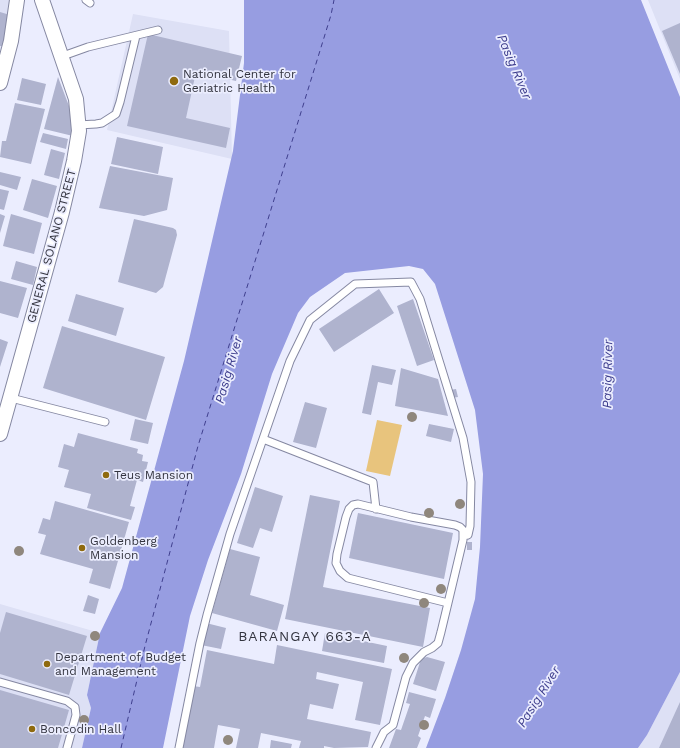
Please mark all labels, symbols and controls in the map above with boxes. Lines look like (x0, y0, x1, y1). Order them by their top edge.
water label: Pasig River (493, 32, 535, 102)
place label: National Center for Geriatric Health (183, 67, 296, 95)
marker: National Center for Geriatric Health (168, 75, 180, 87)
street label: GENERAL SOLANO STREET (25, 167, 79, 325)
water label: Pasig River (212, 335, 246, 405)
water label: Pasig River (600, 339, 616, 409)
place label: Teus Mansion (114, 468, 193, 482)
marker: Teus Mansion (101, 470, 111, 480)
place label: Goldenberg Mansion (90, 534, 157, 562)
marker: Goldenberg Mansion (77, 543, 87, 553)
district label: BARANGAY 663-A (238, 629, 372, 645)
place label: Department of Budget and Management (55, 650, 186, 678)
marker: Department of Budget and Management (42, 659, 52, 669)
water label: Pasig River (514, 664, 564, 730)
place label: Boncodin Hall (40, 722, 121, 736)
marker: Boncodin Hall (27, 724, 37, 734)

